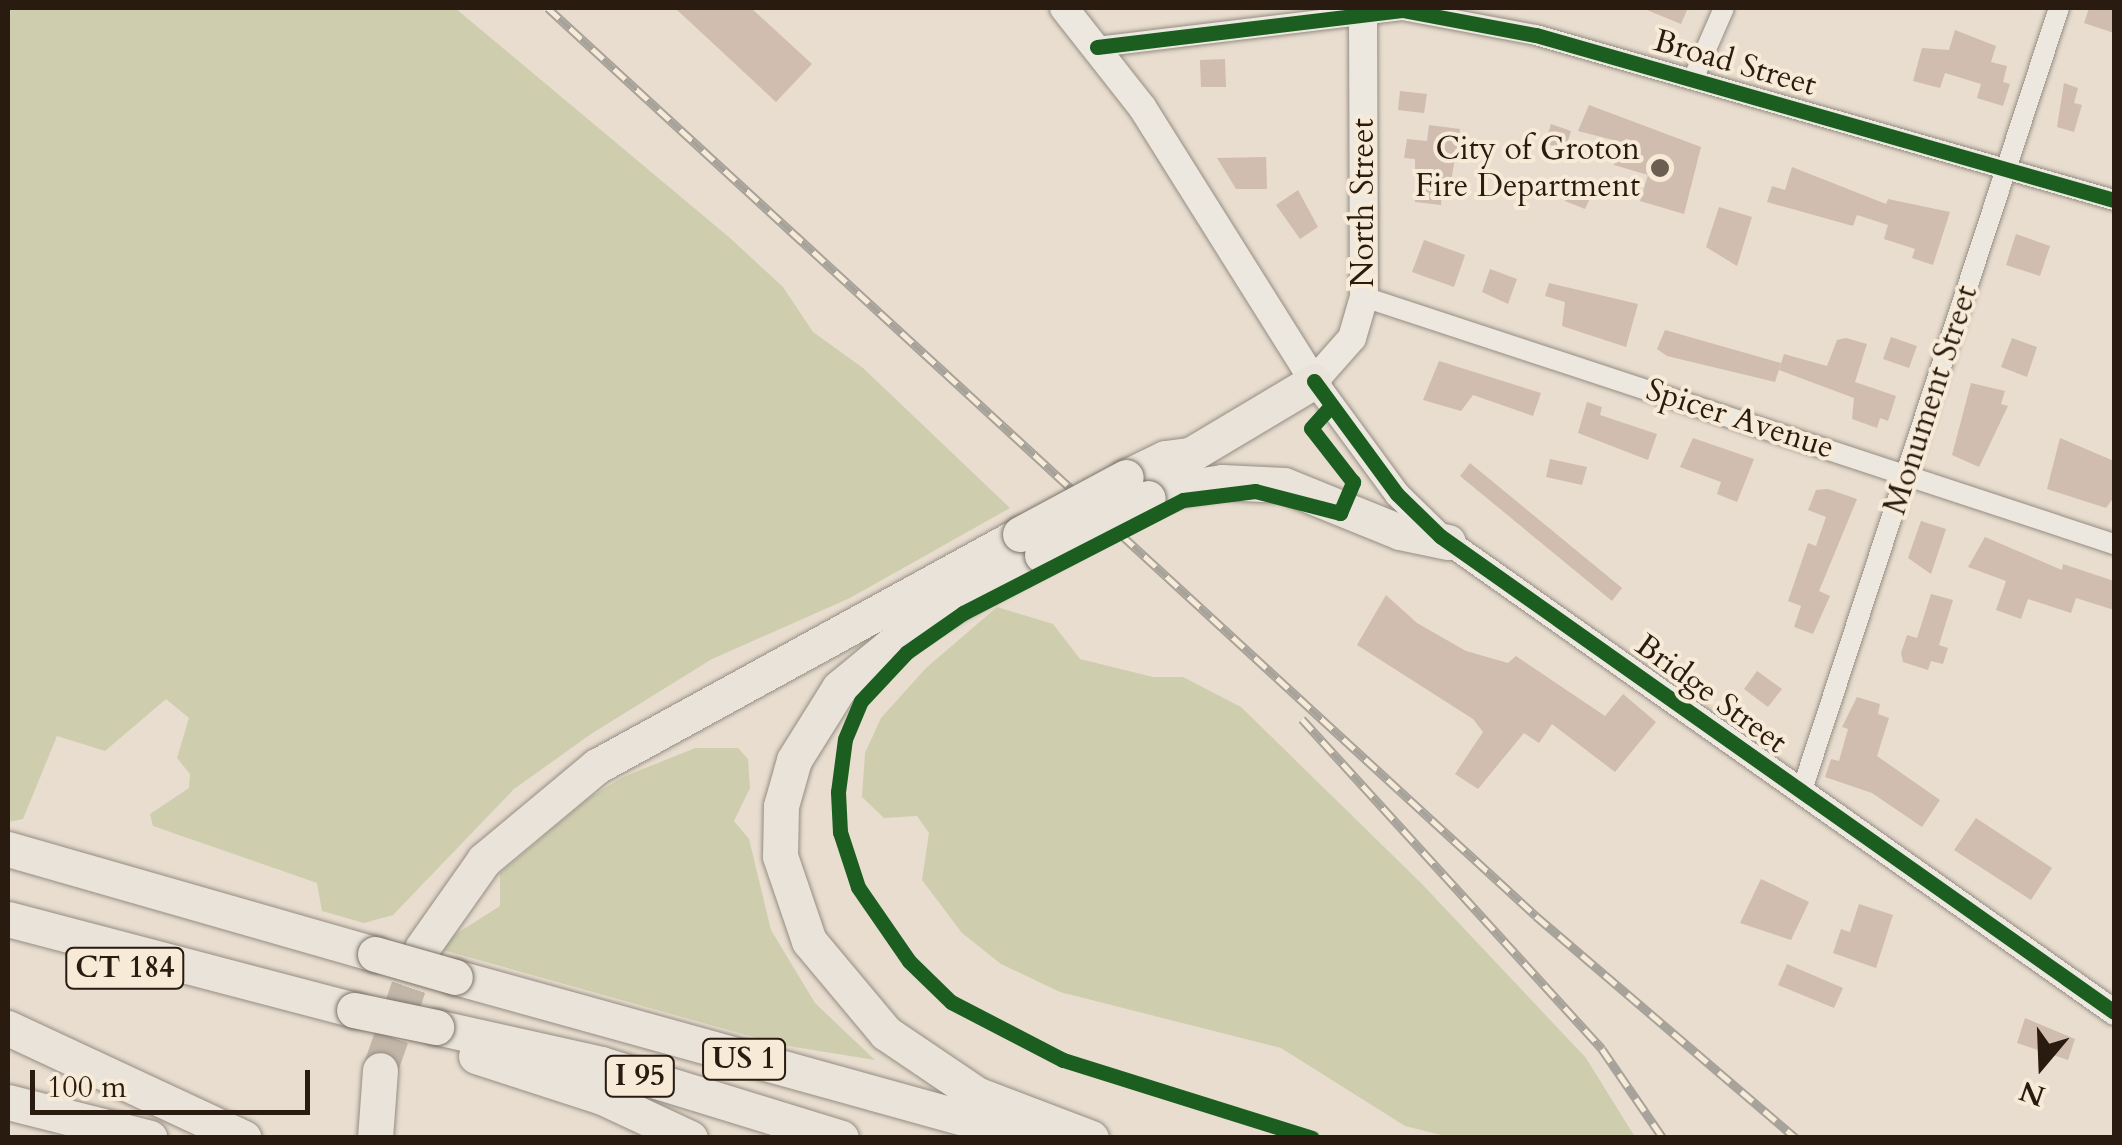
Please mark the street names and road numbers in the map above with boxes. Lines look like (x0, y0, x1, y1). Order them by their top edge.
street label: Broad Street (1649, 22, 1821, 104)
street label: North Street (1344, 118, 1382, 288)
street label: Monument Street (1876, 281, 1986, 519)
street label: Spicer Avenue (1641, 371, 1839, 467)
street label: Bridge Street (1628, 626, 1794, 762)
road number: CT 184 (65, 943, 185, 993)
road number: US 1 (702, 1034, 786, 1084)
road number: I 95 (602, 1051, 678, 1101)

